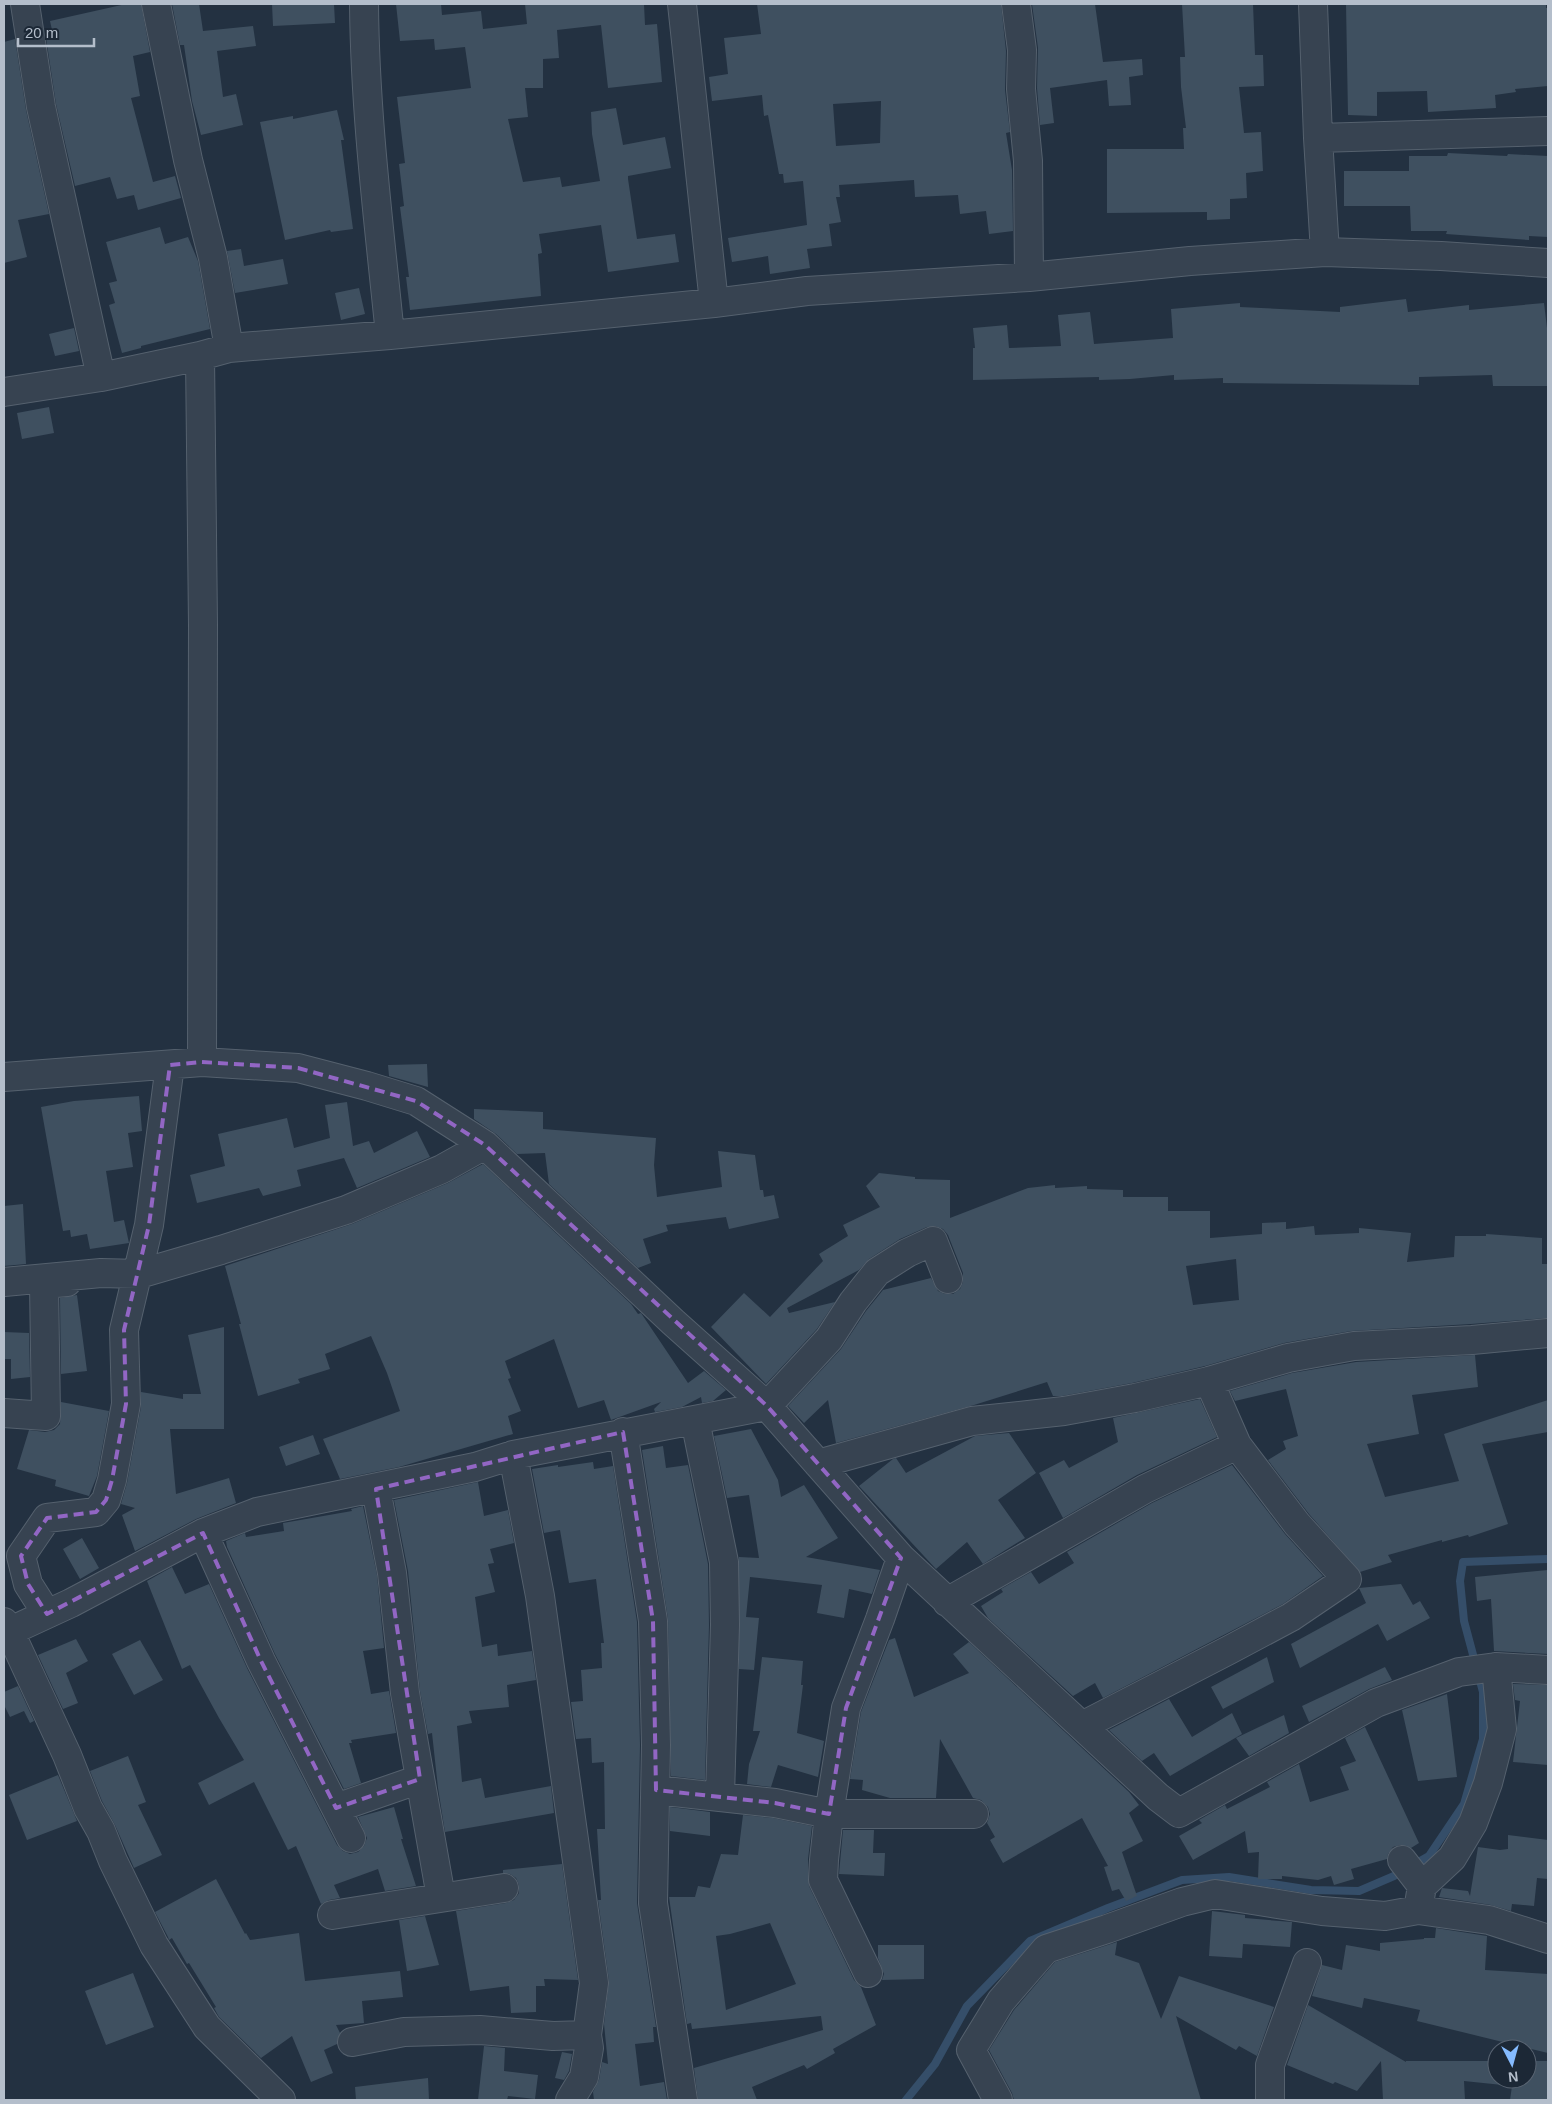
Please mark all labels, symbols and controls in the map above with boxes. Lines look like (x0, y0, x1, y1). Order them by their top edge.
scale bar (18, 15, 94, 47)
text: 20 m (25, 24, 58, 41)
north arrow (1487, 2039, 1537, 2089)
text: N (1507, 2068, 1519, 2085)

